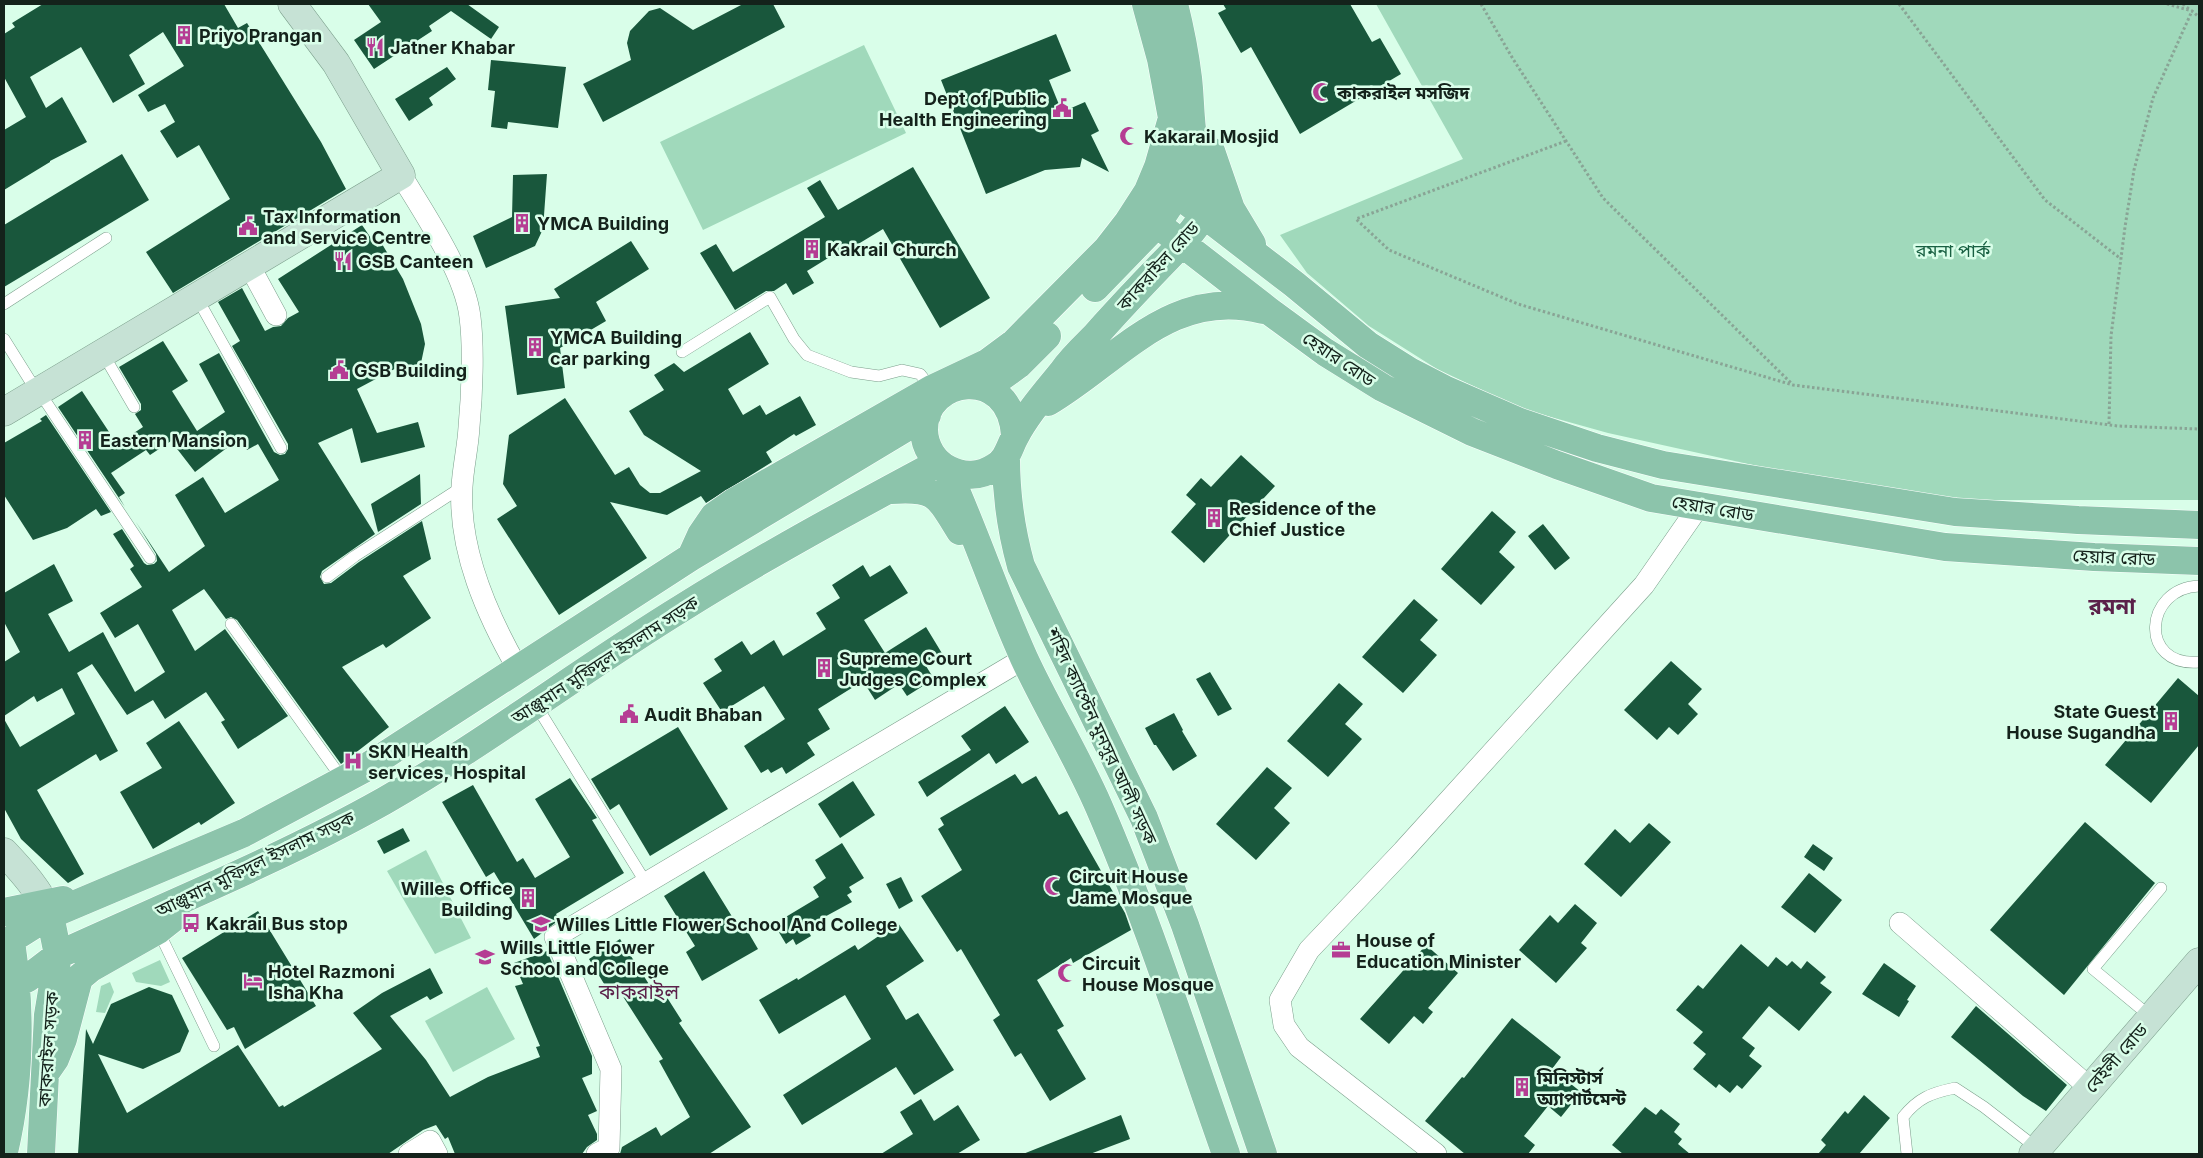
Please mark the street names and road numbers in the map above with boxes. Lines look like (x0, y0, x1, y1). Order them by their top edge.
street label: কাকরাইল রোড (1112, 217, 1203, 315)
street label: হেয়ার রোড (1299, 327, 1379, 391)
street label: হেয়ার রোড (1670, 490, 1756, 526)
street label: হেয়ার রোড (2072, 544, 2156, 570)
street label: আঞ্জুমান মুফিদুল ইসলাম সড়ক (507, 591, 703, 730)
street label: শহিদ ক্যাপ্টেন মুনসুর আলী সড়ক (1041, 623, 1162, 849)
street label: আঞ্জুমান মুফিদুল ইসলাম সড়ক (151, 806, 359, 923)
street label: কাকরাইল সড়ক (33, 990, 63, 1108)
street label: বেইলী রোড (2080, 1019, 2152, 1097)

